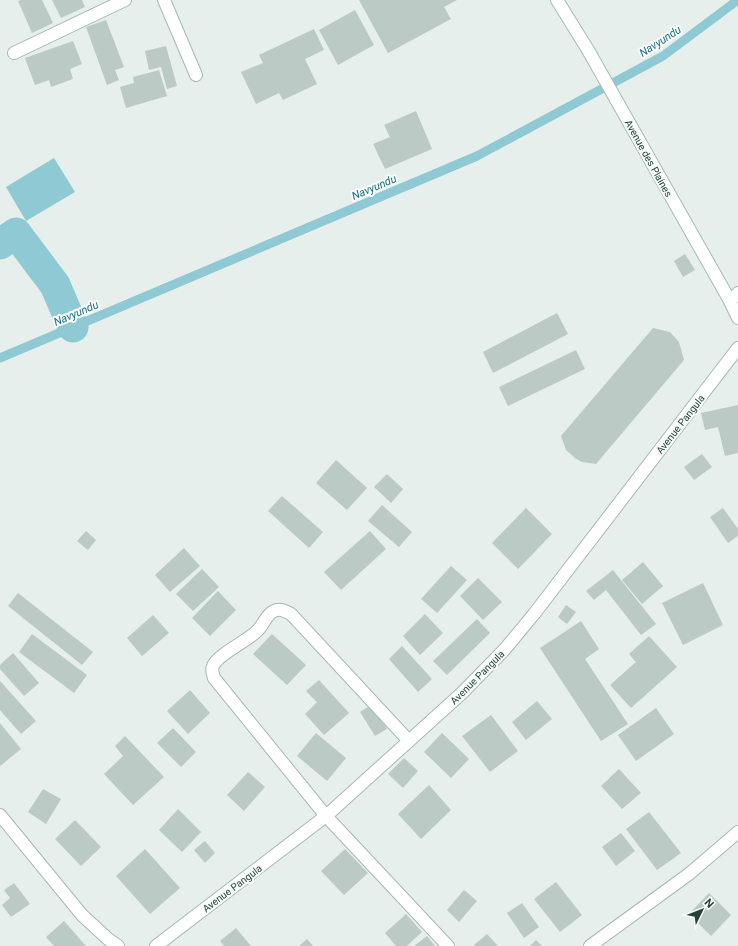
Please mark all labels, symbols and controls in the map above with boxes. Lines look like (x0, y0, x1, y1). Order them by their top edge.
water label: Navyundu (637, 23, 684, 60)
street label: Avenue des Plaines (623, 118, 674, 199)
water label: Navyundu (350, 172, 399, 203)
water label: Navyundu (52, 298, 101, 329)
street label: Avenue Pangula (654, 393, 707, 456)
street label: Avenue Pangula (448, 648, 506, 706)
street label: Avenue Pangula (200, 863, 264, 914)
north arrow (682, 890, 722, 930)
text: N (702, 896, 717, 911)

